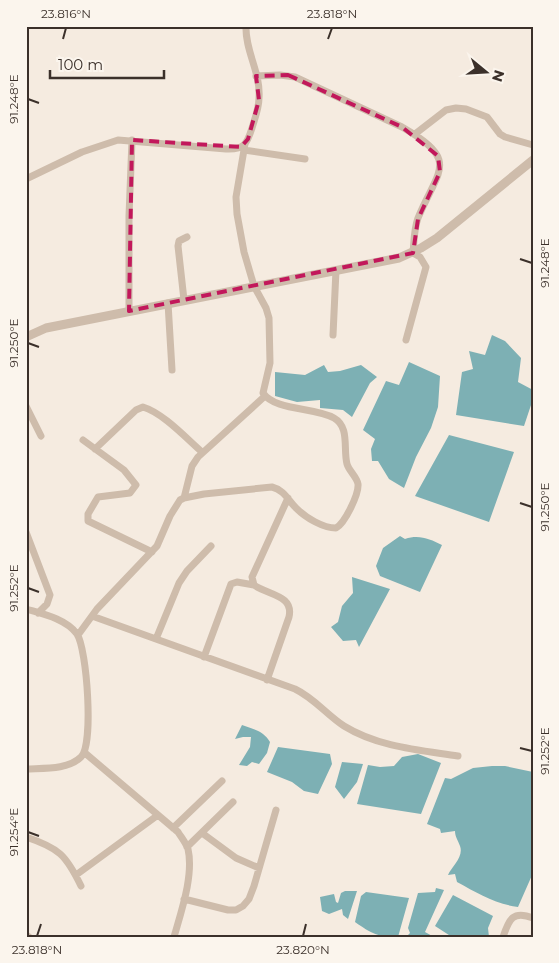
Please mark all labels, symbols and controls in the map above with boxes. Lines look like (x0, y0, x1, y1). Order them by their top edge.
text: 23.816°N (41, 6, 91, 21)
text: 23.818°N (307, 6, 357, 21)
scale bar (50, 48, 164, 80)
north arrow (462, 48, 512, 98)
text: 100 m (58, 55, 103, 74)
text: N (488, 68, 509, 84)
text: 91.248°E (6, 74, 21, 124)
text: 91.248°E (537, 238, 552, 288)
text: 91.250°E (6, 319, 21, 367)
text: 91.250°E (537, 483, 552, 531)
text: 91.252°E (6, 564, 21, 612)
text: 91.252°E (537, 727, 552, 775)
text: 91.254°E (6, 808, 21, 856)
text: 23.818°N (12, 942, 62, 957)
text: 23.820°N (276, 942, 330, 957)

